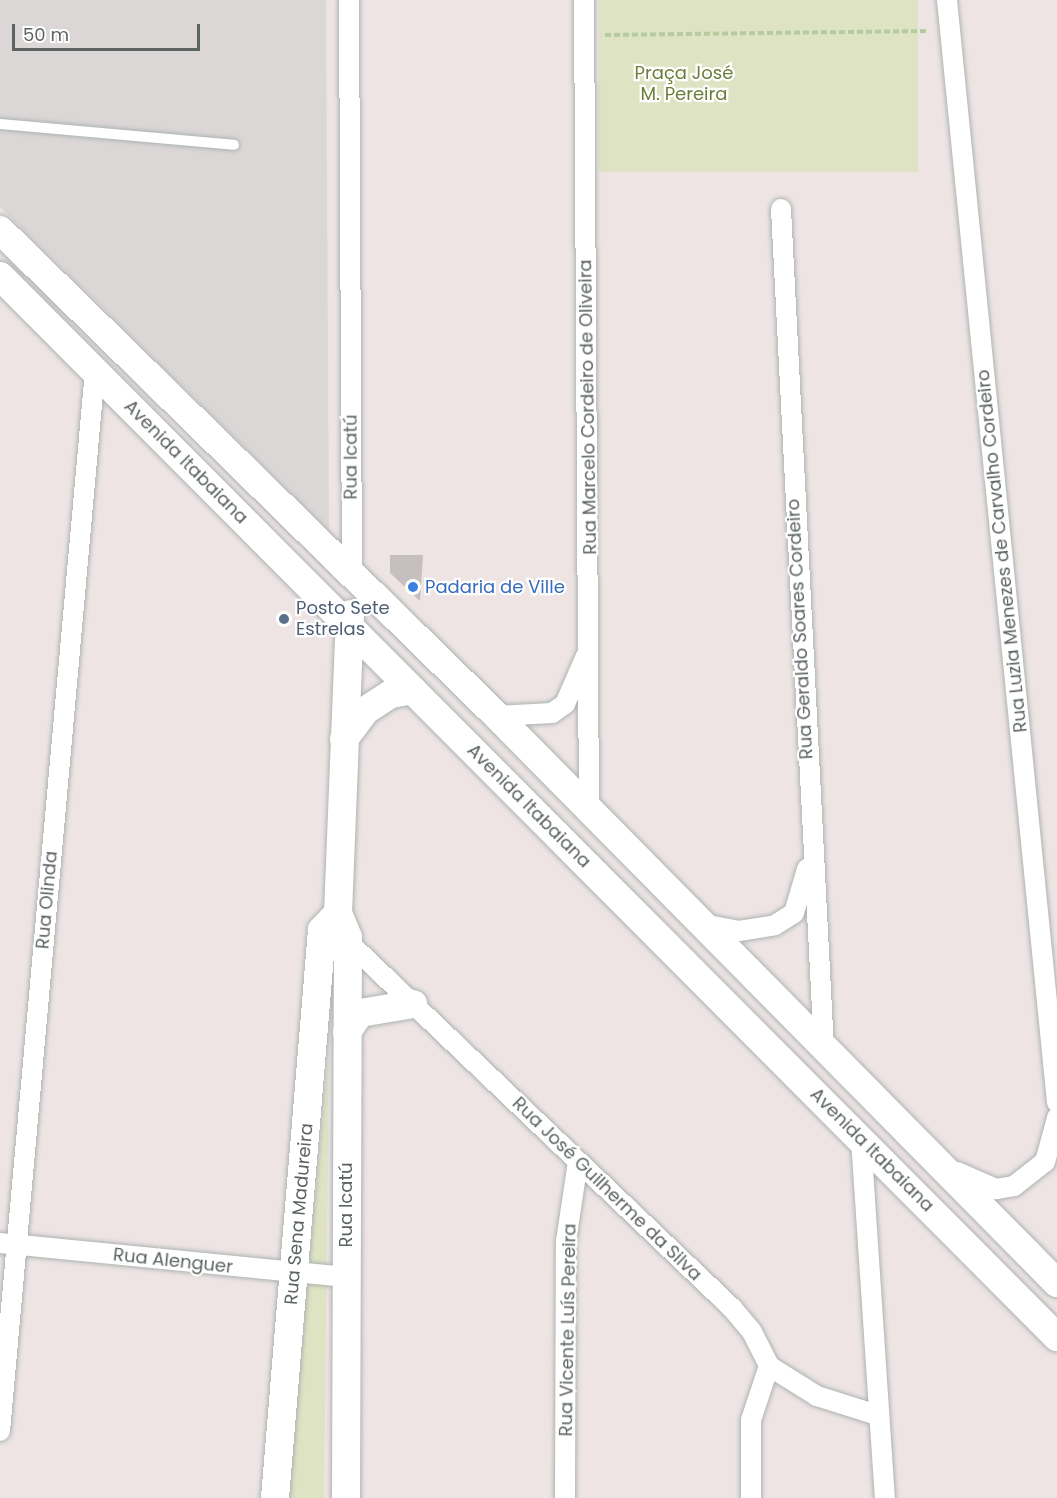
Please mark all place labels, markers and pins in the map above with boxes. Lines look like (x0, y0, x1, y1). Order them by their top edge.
place label: Padaria de Ville (425, 576, 565, 598)
marker: Padaria de Ville (406, 580, 420, 594)
place label: Posto Sete Estrelas (296, 598, 390, 640)
marker: Posto Sete Estrelas (277, 612, 291, 626)

